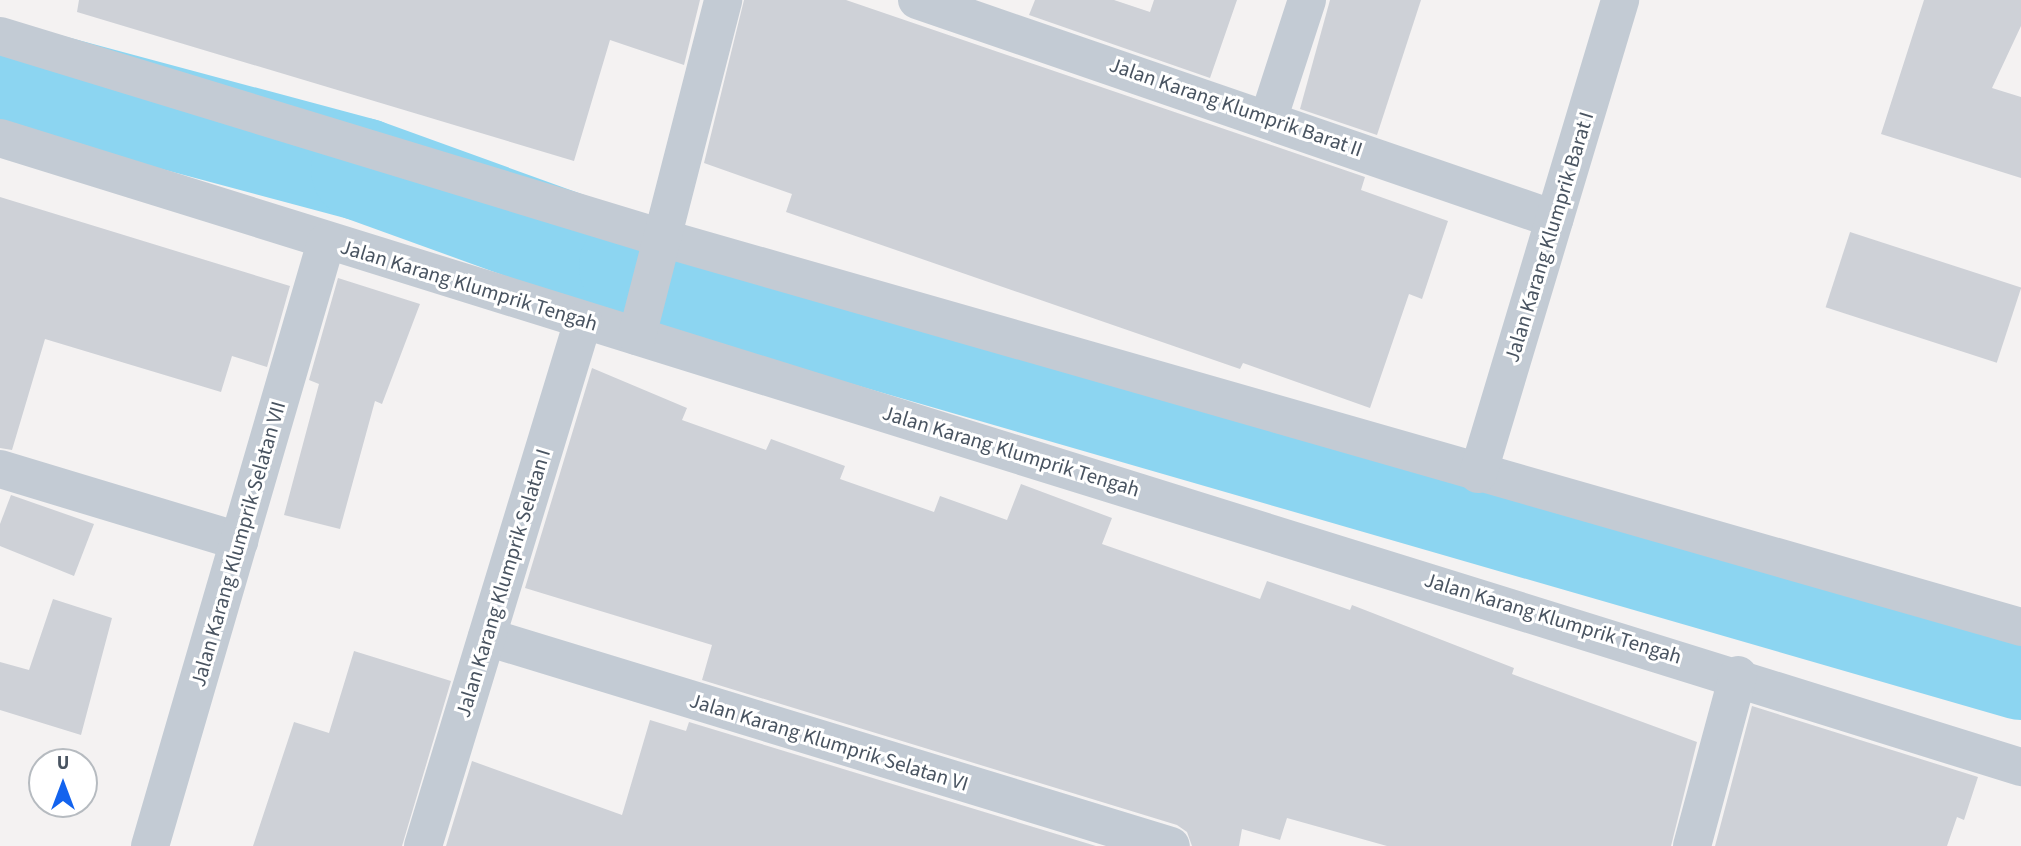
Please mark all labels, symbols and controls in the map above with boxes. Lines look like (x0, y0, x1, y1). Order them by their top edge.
street label: Jalan Karang Klumprik Barat II (1106, 52, 1366, 162)
street label: Jalan Karang Klumprik Barat I (1499, 109, 1599, 365)
street label: Jalan Karang Klumprik Tengah (337, 234, 601, 336)
street label: Jalan Karang Klumprik Selatan VII (185, 398, 291, 690)
street label: Jalan Karang Klumprik Tengah (879, 400, 1143, 502)
street label: Jalan Karang Klumprik Selatan I (450, 446, 556, 720)
street label: Jalan Karang Klumprik Tengah (1421, 567, 1685, 669)
street label: Jalan Karang Klumprik Selatan VI (687, 688, 971, 796)
north arrow (28, 748, 98, 818)
text: U (57, 750, 69, 777)

